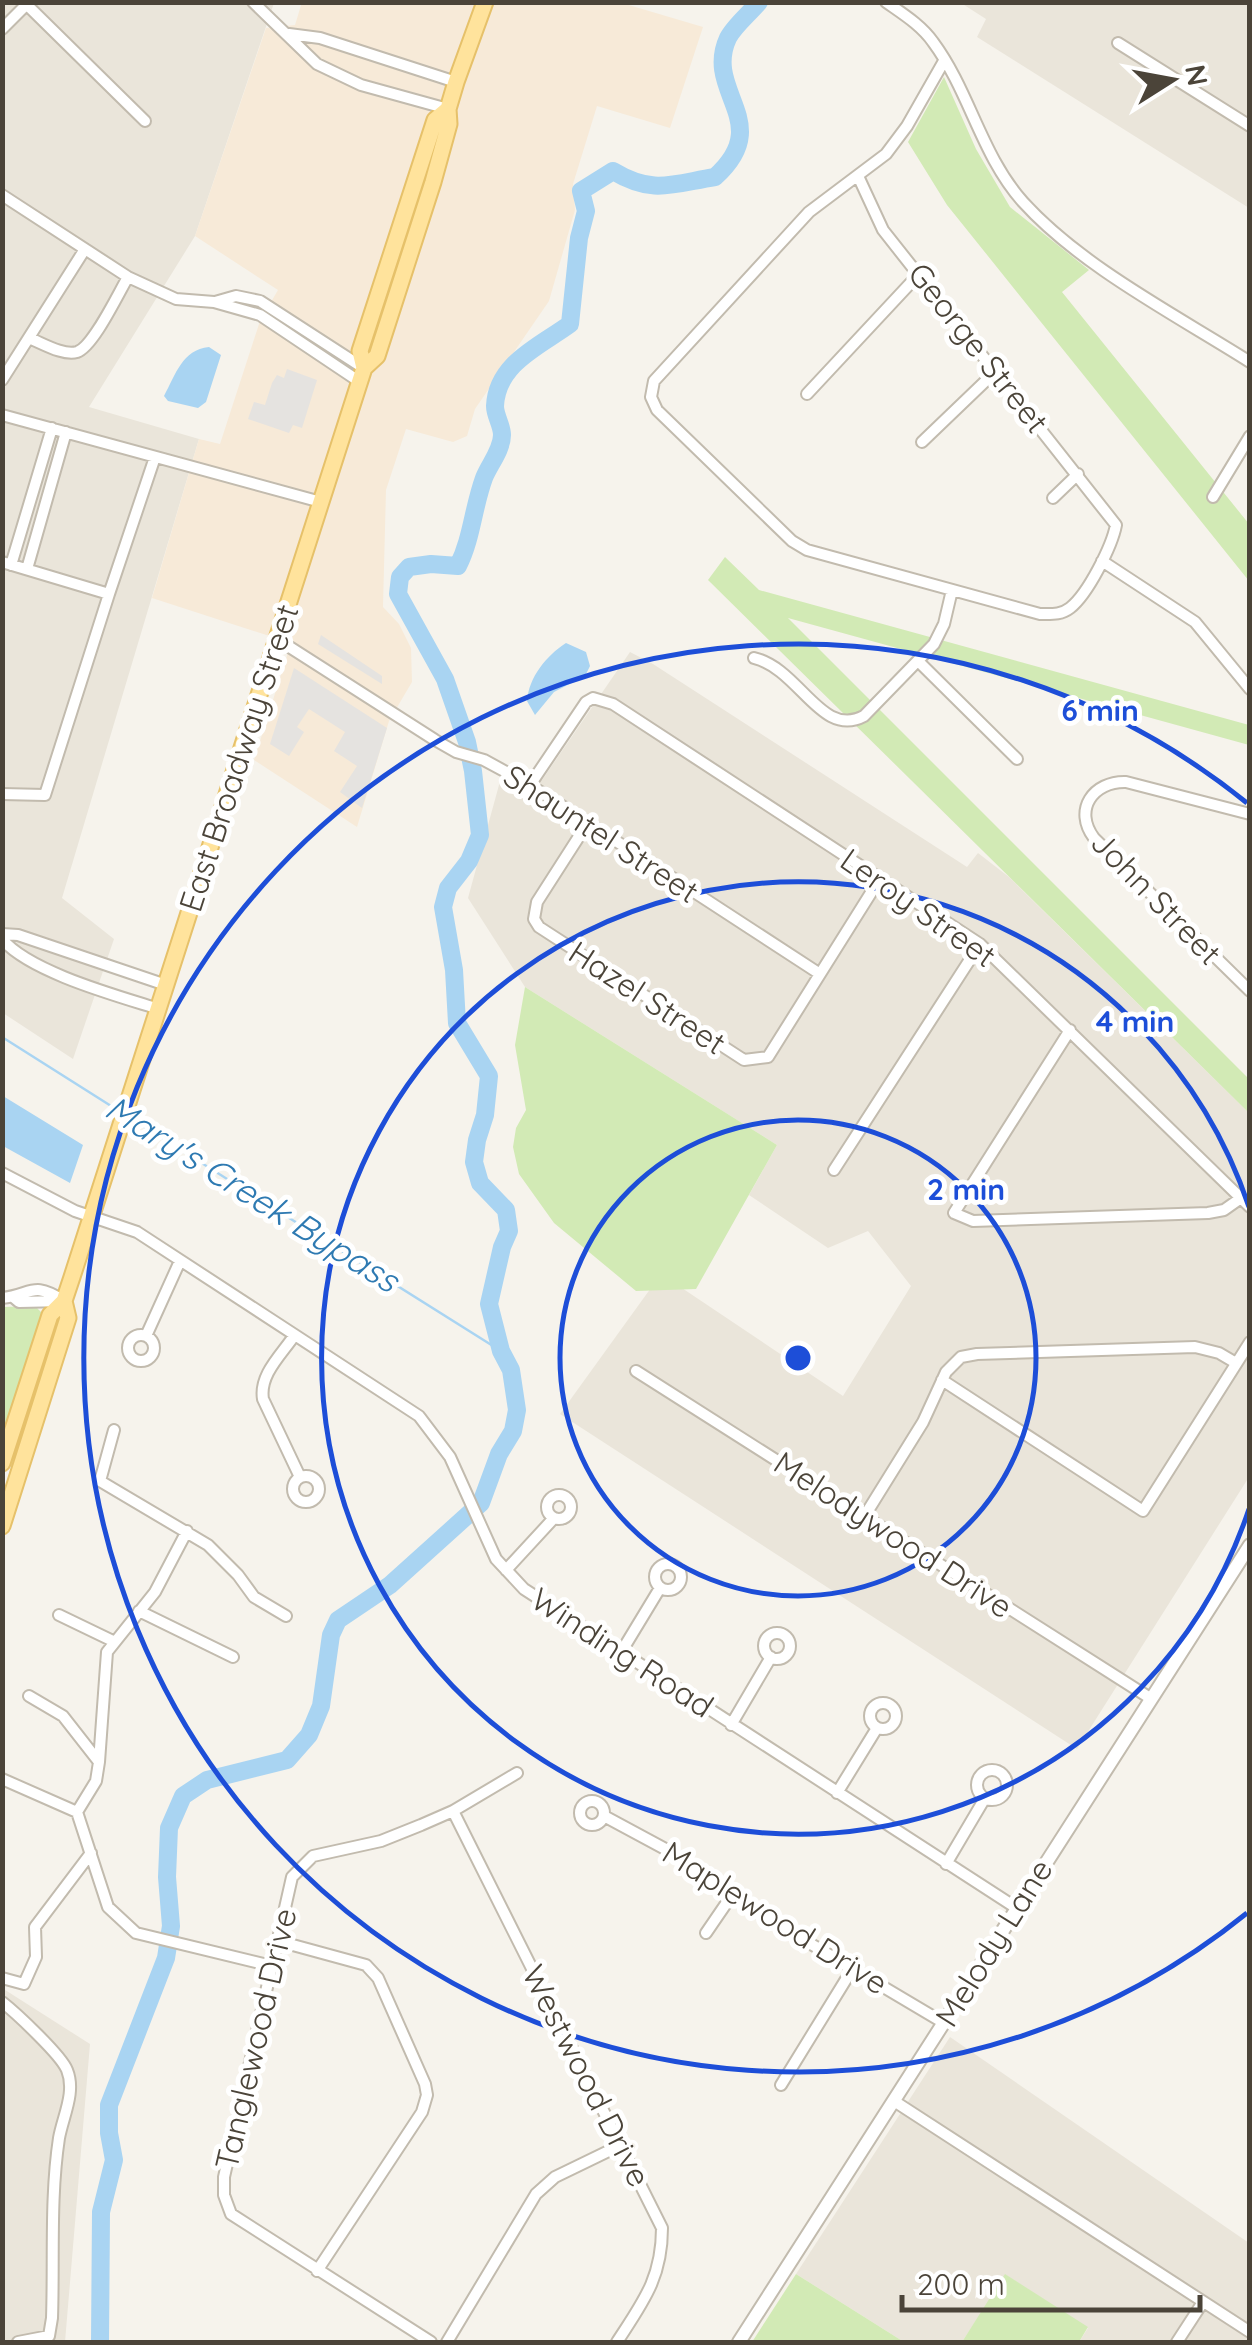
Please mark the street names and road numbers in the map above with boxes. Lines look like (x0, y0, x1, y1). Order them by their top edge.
street label: George Street (900, 254, 1058, 441)
street label: East Broadway Street (169, 599, 307, 916)
street label: Shauntel Street (497, 755, 706, 911)
street label: John Street (1083, 822, 1230, 973)
street label: Leroy Street (833, 839, 1004, 975)
street label: Hazel Street (562, 932, 734, 1063)
street label: Melodywood Drive (767, 1442, 1020, 1626)
street label: Winding Road (524, 1578, 721, 1726)
street label: Maplewood Drive (655, 1832, 896, 2003)
street label: Melody Lane (926, 1851, 1061, 2034)
street label: Tanglewood Drive (206, 1904, 305, 2173)
street label: Westwood Drive (514, 1958, 660, 2193)

